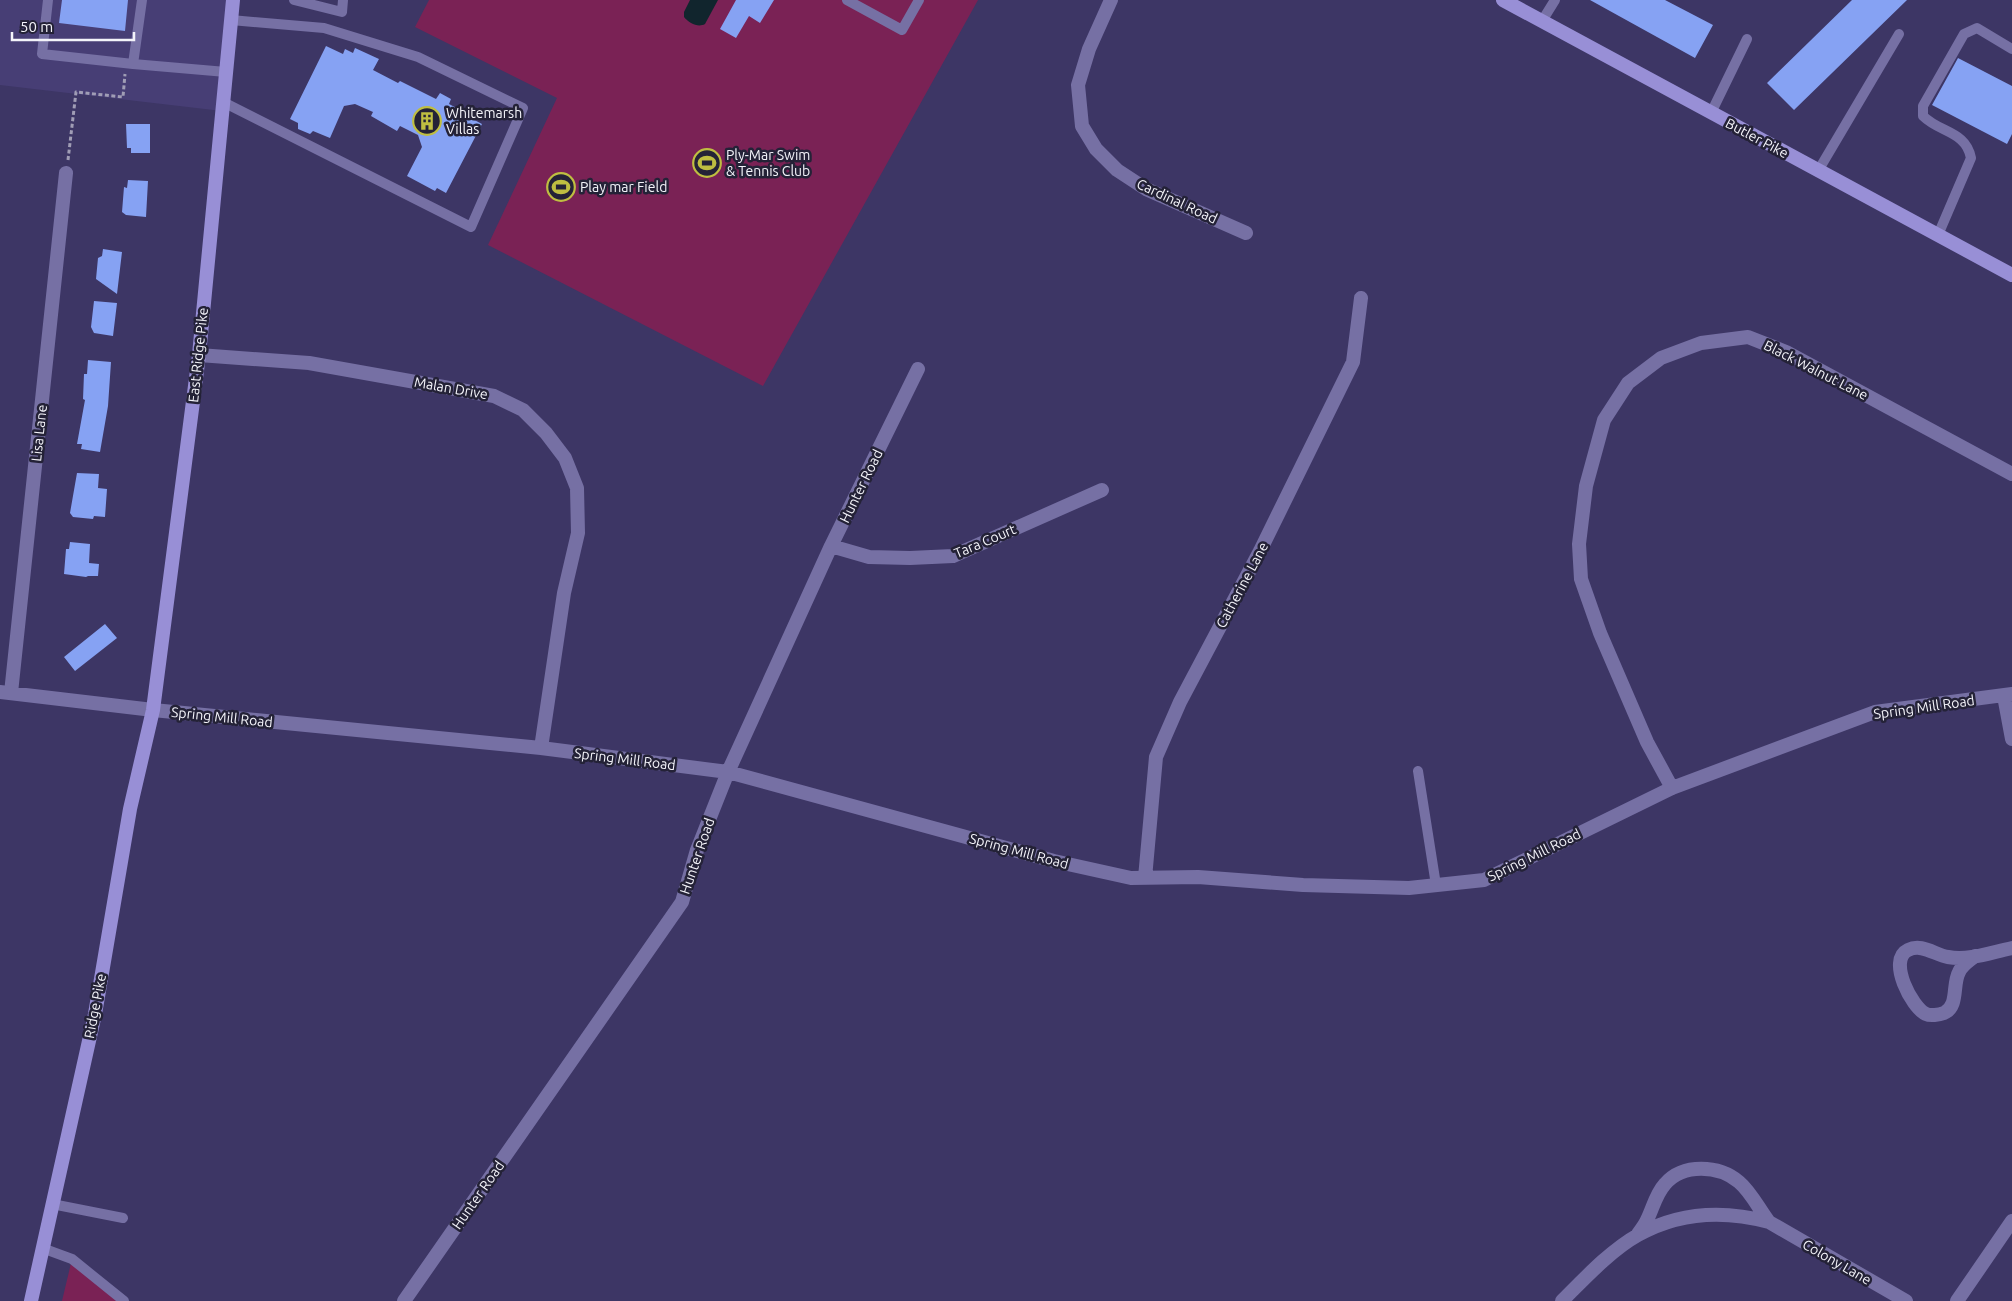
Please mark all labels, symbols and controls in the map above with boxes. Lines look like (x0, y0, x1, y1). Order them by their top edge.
scale bar (12, 10, 135, 42)
text: 50 m (20, 18, 53, 35)
place label: Whitemarsh Villas (446, 105, 522, 137)
building icon: Whitemarsh Villas (412, 106, 442, 136)
street label: Butler Pike (1723, 115, 1791, 161)
place label: Ply-Mar Swim & Tennis Club (726, 147, 810, 179)
sports icon: Ply-Mar Swim & Tennis Club (692, 148, 722, 178)
sports icon: Play mar Field (546, 172, 576, 202)
street label: Cardinal Road (1134, 175, 1220, 227)
place label: Play mar Field (580, 179, 667, 195)
street label: East Ridge Pike (185, 307, 211, 403)
street label: Black Walnut Lane (1761, 337, 1871, 403)
street label: Malan Drive (413, 374, 489, 402)
street label: Lisa Lane (28, 404, 50, 462)
street label: Hunter Road (836, 447, 886, 525)
street label: Tara Court (952, 521, 1019, 561)
street label: Catherine Lane (1213, 539, 1271, 631)
street label: Spring Mill Road (1872, 692, 1976, 722)
street label: Spring Mill Road (171, 704, 273, 730)
street label: Spring Mill Road (573, 745, 677, 773)
street label: Hunter Road (676, 816, 718, 896)
street label: Spring Mill Road (1485, 825, 1583, 885)
street label: Spring Mill Road (968, 830, 1070, 872)
street label: Ridge Pike (81, 972, 109, 1040)
street label: Hunter Road (449, 1158, 507, 1232)
street label: Colony Lane (1800, 1236, 1874, 1288)

